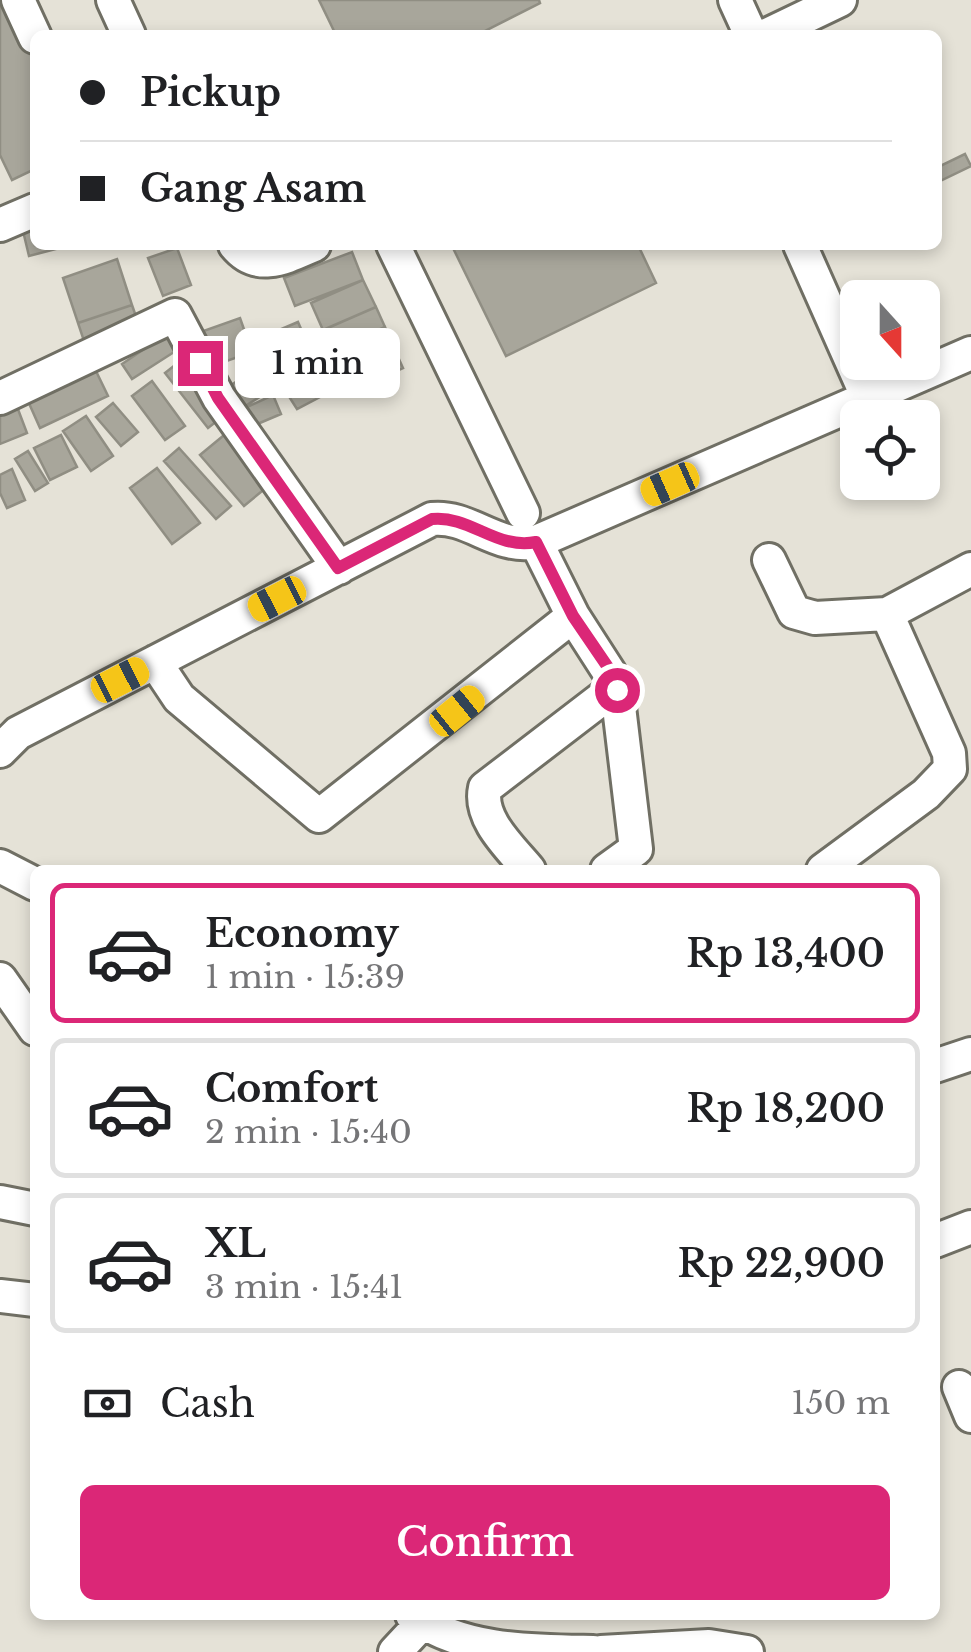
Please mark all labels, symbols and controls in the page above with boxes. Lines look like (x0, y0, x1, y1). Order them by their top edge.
text: Pickup (140, 69, 281, 116)
text: Gang Asam (140, 165, 366, 212)
north arrow (840, 280, 940, 380)
map controls (840, 280, 940, 500)
callout: 1 min (235, 328, 400, 398)
route end (178, 341, 223, 386)
text: 1 min (271, 343, 364, 383)
button: locate (840, 400, 940, 500)
car (636, 458, 704, 510)
car (243, 572, 311, 626)
car (86, 653, 154, 707)
route start (595, 668, 640, 713)
car (424, 680, 490, 742)
icon: car (85, 908, 175, 998)
text: Economy (205, 910, 399, 957)
text: Rp 13,400 (686, 930, 885, 977)
text: 1 min · 15:39 (205, 957, 405, 997)
icon: car (85, 1063, 175, 1153)
text: Comfort (205, 1065, 378, 1112)
text: Rp 18,200 (686, 1085, 885, 1132)
text: 2 min · 15:40 (205, 1112, 412, 1152)
icon: car (85, 1218, 175, 1308)
text: XL (205, 1220, 266, 1267)
text: Rp 22,900 (677, 1240, 885, 1287)
text: 3 min · 15:41 (205, 1267, 403, 1307)
icon: cash (80, 1376, 135, 1431)
text: Cash (160, 1380, 255, 1427)
text: 150 m (791, 1383, 890, 1423)
button: Confirm (80, 1485, 890, 1600)

